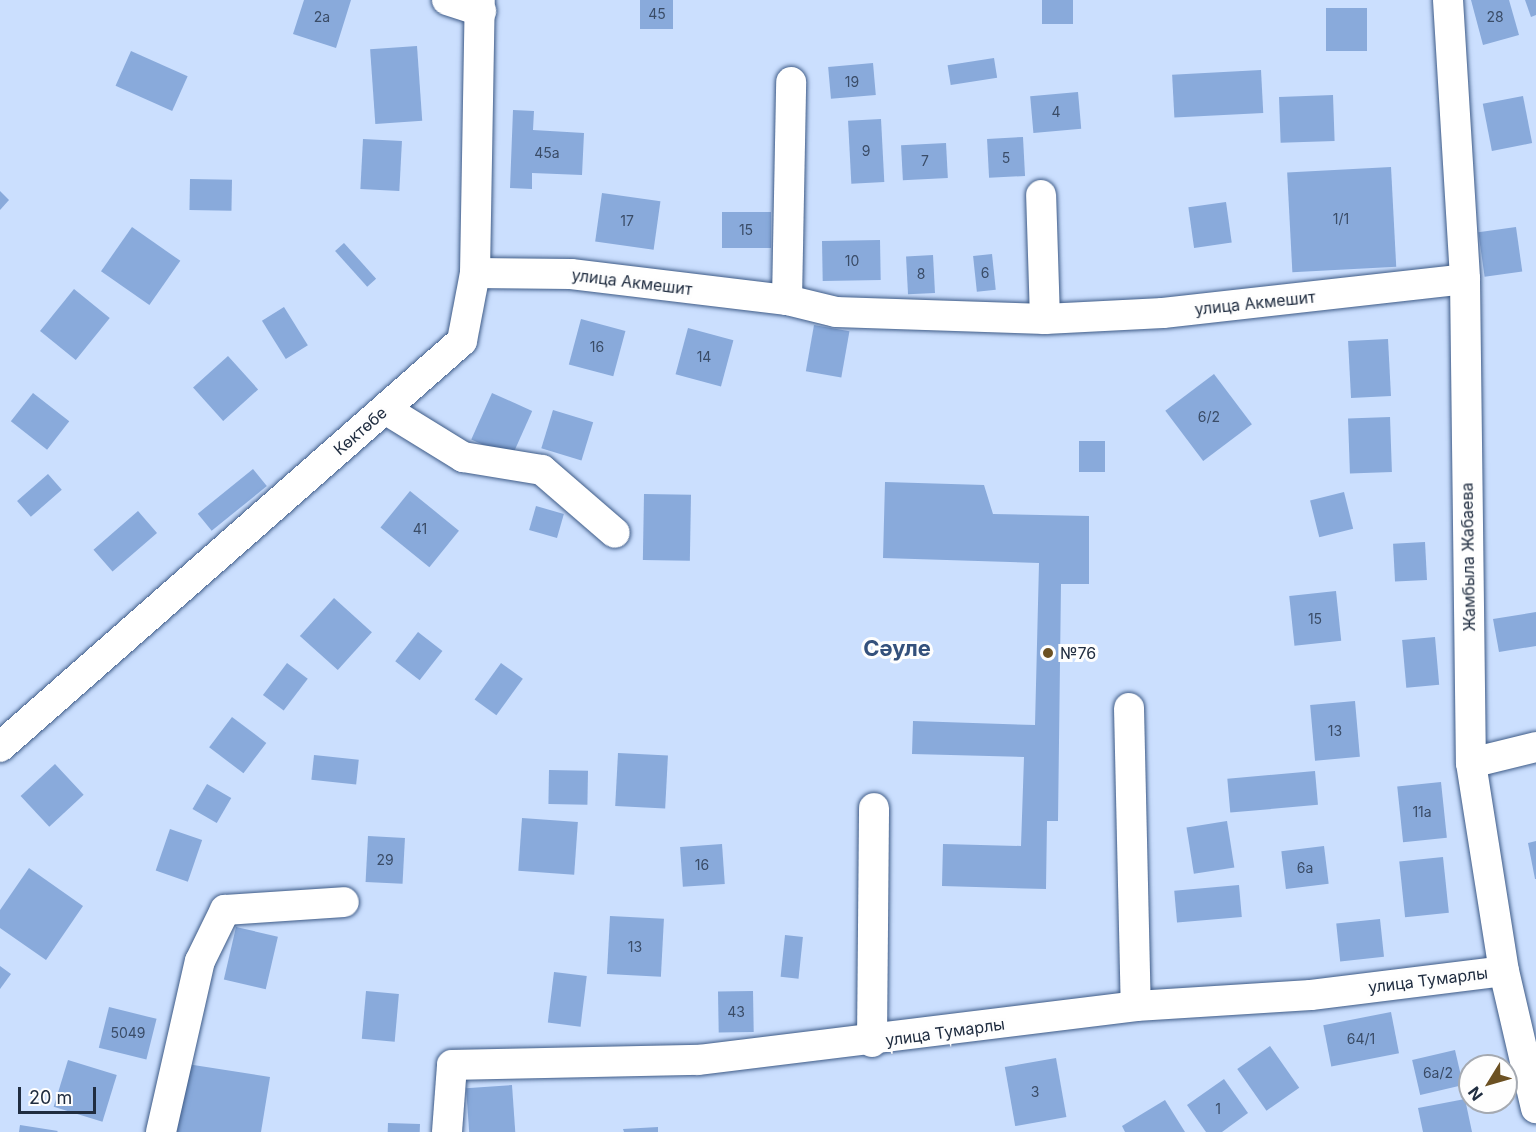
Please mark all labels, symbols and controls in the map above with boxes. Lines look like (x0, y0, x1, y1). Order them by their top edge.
house number: 45 (648, 6, 666, 22)
house number: 2а (314, 9, 330, 25)
house number: 28 (1486, 9, 1504, 25)
house number: 19 (845, 74, 859, 90)
house number: 4 (1051, 104, 1061, 120)
house number: 9 (862, 143, 870, 159)
house number: 45а (534, 145, 560, 161)
house number: 5 (1002, 150, 1010, 166)
house number: 7 (921, 153, 929, 169)
house number: 1/1 (1333, 211, 1349, 227)
house number: 17 (620, 213, 634, 229)
house number: 15 (739, 222, 753, 238)
house number: 10 (845, 253, 859, 269)
street label: улица Акмешит (571, 265, 693, 299)
house number: 6 (981, 265, 989, 281)
house number: 8 (917, 266, 925, 282)
street label: улица Акмешит (1194, 287, 1316, 319)
house number: 16 (590, 339, 604, 355)
house number: 14 (697, 349, 711, 365)
street label: Көктөбе (330, 403, 390, 459)
house number: 6/2 (1198, 409, 1220, 425)
street label: Жамбыла Жабаева (1457, 482, 1479, 632)
house number: 41 (413, 521, 427, 537)
house number: 15 (1308, 611, 1322, 627)
district label: Сәуле (863, 636, 931, 662)
place label: №76 (1060, 643, 1096, 663)
marker: №76 (1041, 646, 1055, 660)
house number: 13 (1328, 723, 1342, 739)
house number: 11а (1412, 804, 1432, 820)
house number: 29 (376, 852, 394, 868)
house number: 16 (695, 857, 709, 873)
house number: 6а (1297, 860, 1313, 876)
house number: 13 (628, 939, 642, 955)
street label: улица Тумарлы (1367, 963, 1489, 997)
house number: 43 (727, 1004, 745, 1020)
street label: улица Тумарлы (884, 1014, 1006, 1050)
house number: 5049 (110, 1025, 146, 1041)
house number: 64/1 (1347, 1031, 1375, 1047)
north arrow (1458, 1054, 1518, 1114)
house number: 6а/2 (1423, 1065, 1453, 1081)
scale bar (21, 1075, 99, 1113)
text: N (1464, 1083, 1487, 1105)
house number: 3 (1031, 1084, 1039, 1100)
text: 20 m (29, 1087, 72, 1108)
house number: 1 (1215, 1101, 1221, 1117)

